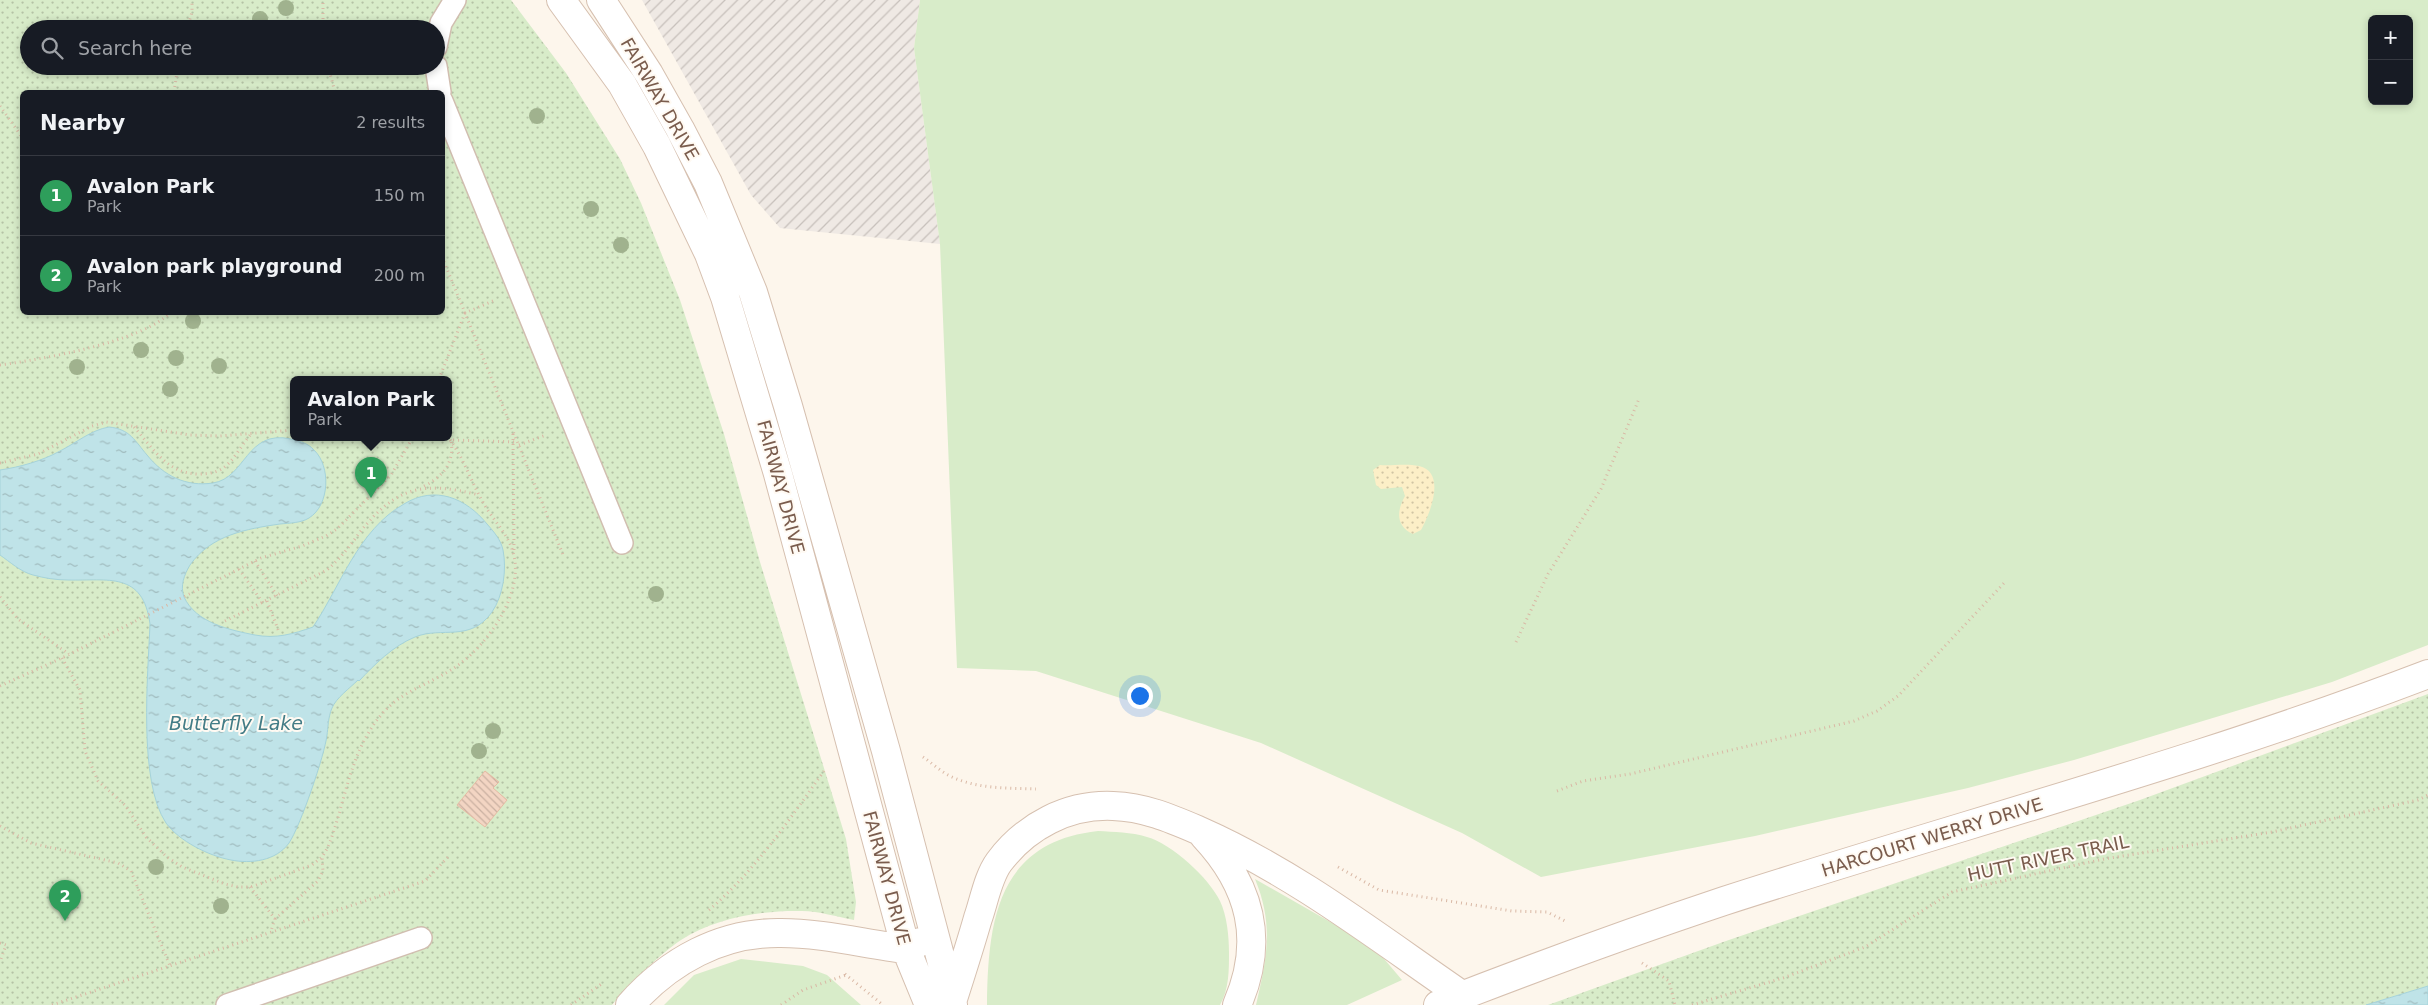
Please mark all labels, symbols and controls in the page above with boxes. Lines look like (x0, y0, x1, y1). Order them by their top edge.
map controls (2368, 15, 2413, 105)
button: + (2368, 15, 2413, 60)
search box (20, 20, 445, 75)
icon: search (38, 34, 66, 62)
street label: FAIRWAY DRIVE (616, 34, 704, 164)
text: Search here (78, 37, 192, 59)
button: − (2368, 60, 2413, 105)
text: Nearby (40, 111, 125, 135)
text: 2 results (356, 113, 425, 132)
text: Avalon Park (87, 175, 214, 197)
text: 1 (50, 186, 62, 205)
text: 150 m (374, 186, 425, 205)
text: Park (87, 197, 122, 216)
text: Avalon park playground (87, 255, 342, 277)
text: 2 (50, 266, 62, 285)
text: 200 m (374, 266, 425, 285)
text: Park (87, 277, 122, 296)
popup (290, 376, 452, 441)
text: Avalon Park (307, 388, 435, 410)
text: Park (307, 410, 342, 429)
street label: FAIRWAY DRIVE (753, 418, 809, 556)
pin: 1 (355, 457, 387, 498)
your location (1127, 683, 1153, 709)
water label: Butterfly Lake (169, 712, 303, 734)
street label: HARCOURT WERRY DRIVE (1819, 793, 2045, 881)
street label: FAIRWAY DRIVE (859, 809, 915, 947)
street label: HUTT RIVER TRAIL (1965, 831, 2131, 885)
pin: 2 (49, 880, 81, 921)

